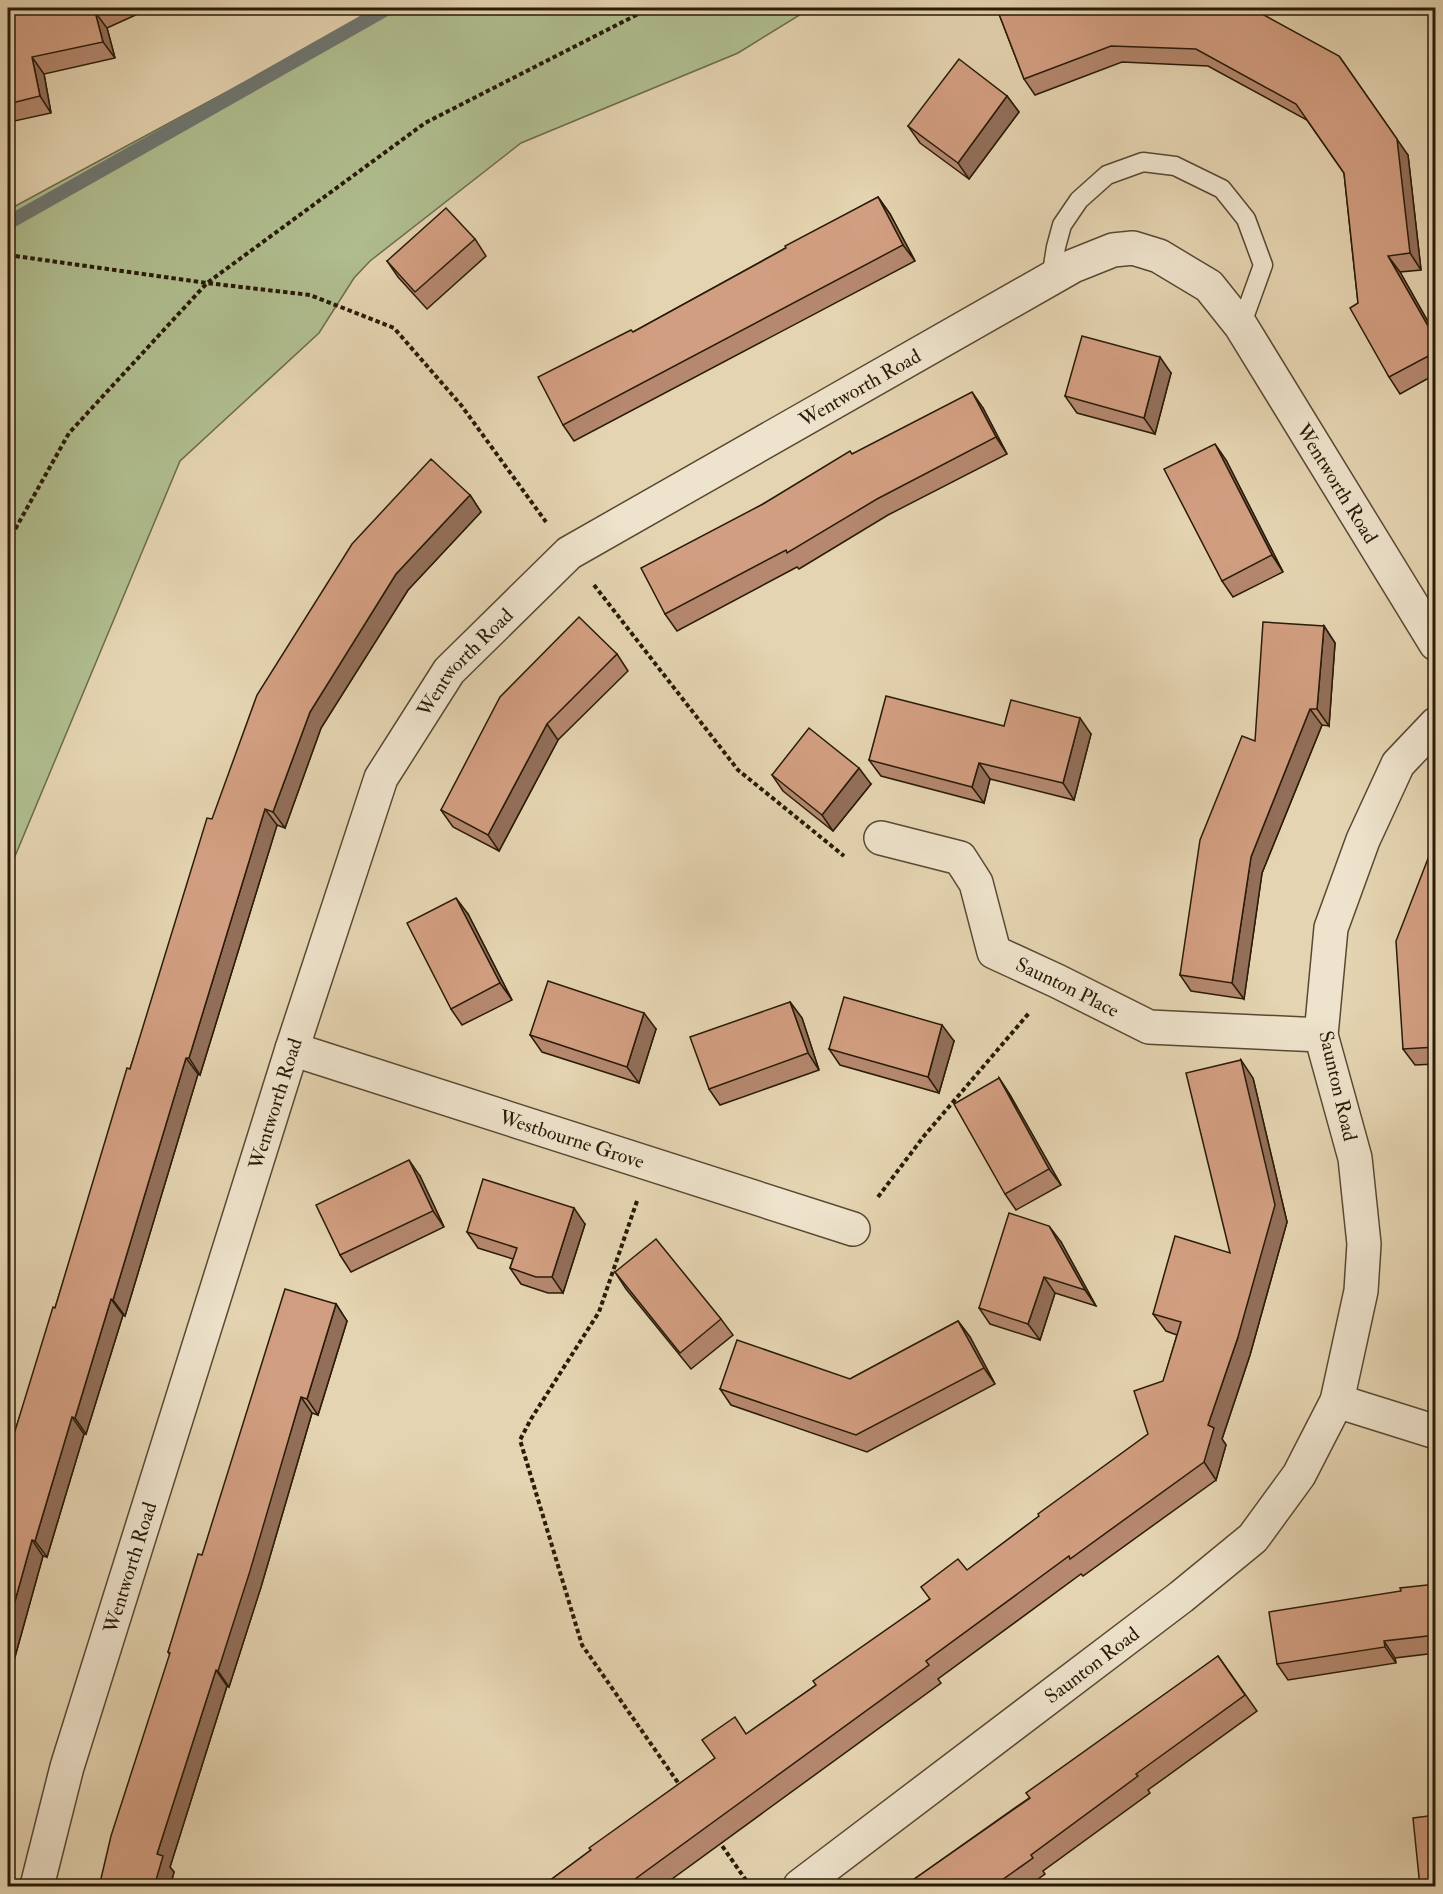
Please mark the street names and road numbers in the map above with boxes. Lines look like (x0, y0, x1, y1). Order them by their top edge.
street label: Wentworth Road (794, 343, 925, 432)
street label: Wentworth Road (1291, 418, 1384, 548)
street label: Wentworth Road (410, 603, 518, 722)
street label: Saunton Place (1012, 951, 1124, 1023)
street label: Saunton Road (1313, 1028, 1363, 1144)
street label: Wentworth Road (242, 1035, 307, 1173)
street label: Westbourne Grove (495, 1104, 648, 1174)
street label: Wentworth Road (97, 1499, 162, 1637)
street label: Saunton Road (1039, 1621, 1144, 1709)

